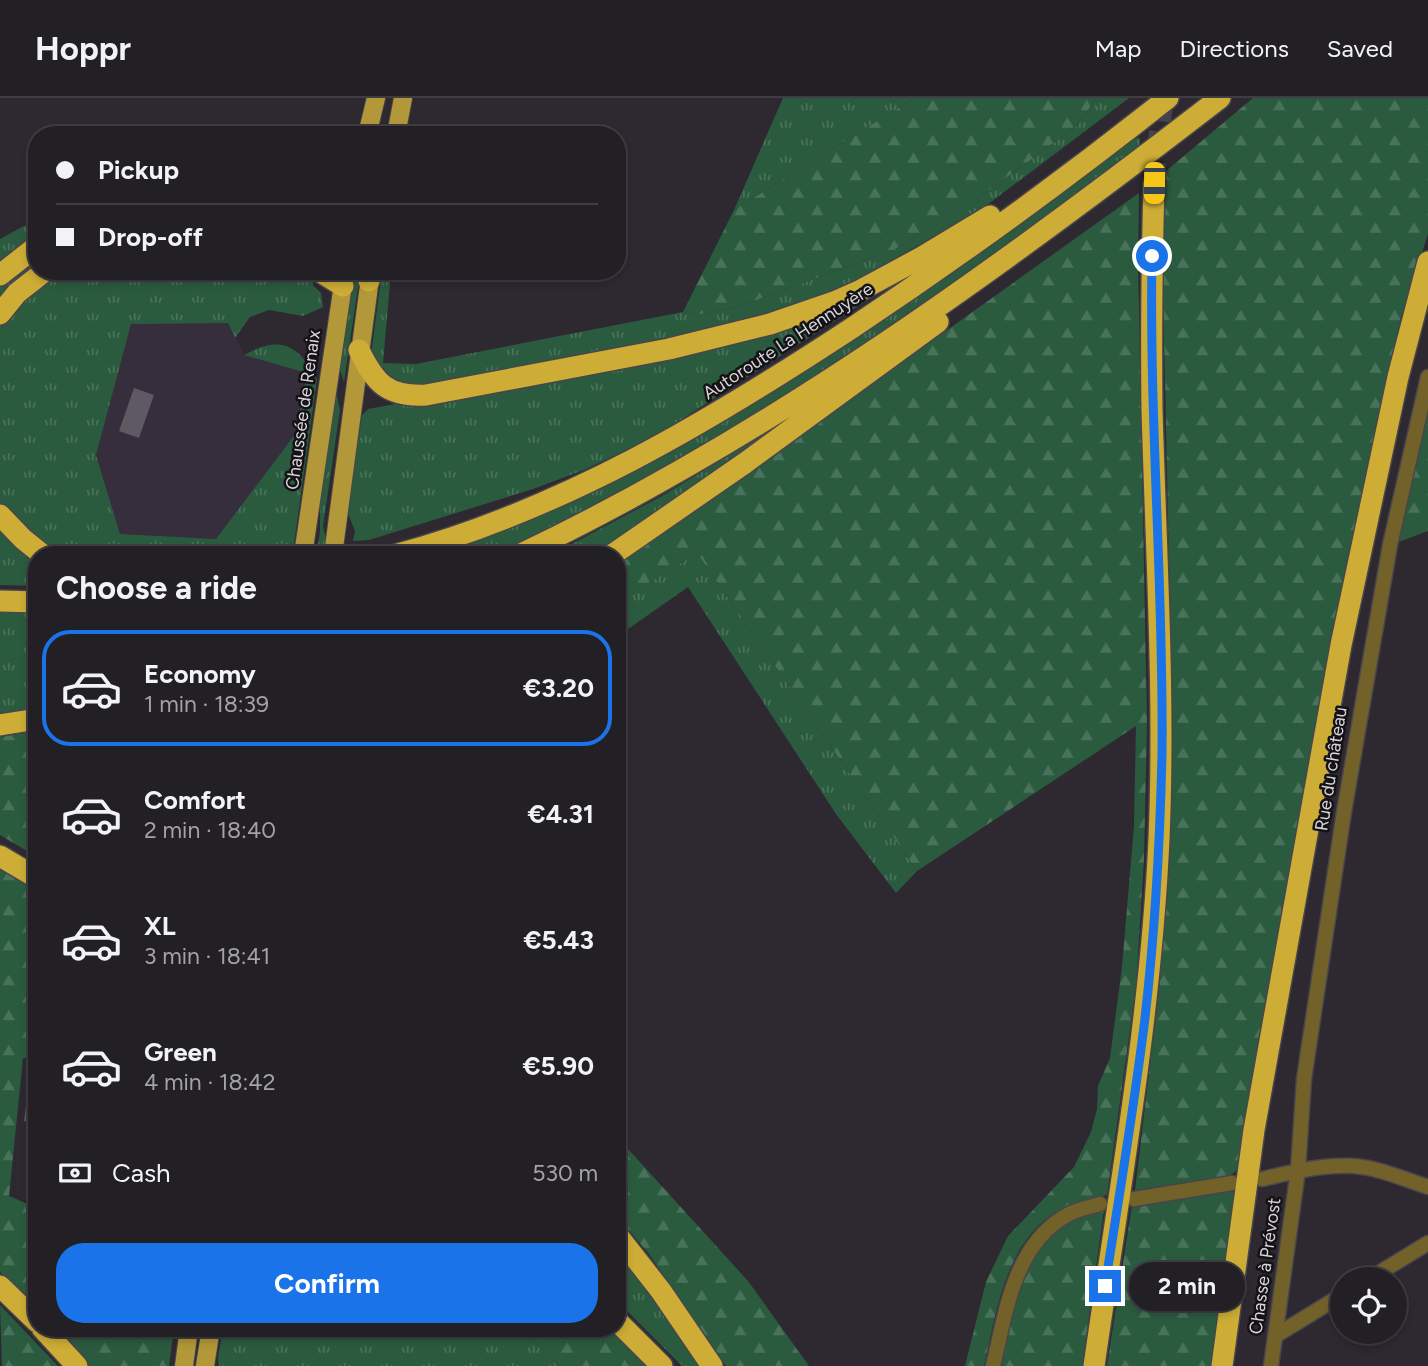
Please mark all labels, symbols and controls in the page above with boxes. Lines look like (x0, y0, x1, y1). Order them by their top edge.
text: Hoppr (35, 29, 131, 68)
text: Map (1095, 34, 1141, 63)
text: Directions (1179, 34, 1289, 63)
text: Saved (1327, 34, 1393, 63)
text: Pickup (98, 154, 179, 186)
car (1144, 162, 1165, 204)
text: Drop-off (98, 221, 203, 253)
route start (1136, 240, 1168, 272)
street label: Autoroute La Hennuyère (699, 278, 877, 404)
street label: Chaussée de Renaix (281, 328, 325, 491)
text: Choose a ride (56, 569, 257, 607)
icon: car (60, 657, 123, 720)
text: Economy (144, 658, 256, 690)
text: €3.20 (523, 672, 594, 704)
text: 1 min · 18:39 (144, 690, 269, 718)
street label: Rue du château (1310, 705, 1352, 833)
icon: car (60, 783, 123, 846)
text: Comfort (144, 784, 246, 816)
text: €4.31 (528, 798, 594, 830)
text: 2 min · 18:40 (144, 816, 276, 844)
icon: car (60, 909, 123, 972)
text: XL (144, 910, 176, 942)
text: €5.43 (523, 924, 594, 956)
text: 3 min · 18:41 (144, 942, 270, 970)
icon: car (60, 1035, 123, 1098)
text: Green (144, 1036, 217, 1068)
text: €5.90 (522, 1050, 594, 1082)
text: 4 min · 18:42 (144, 1068, 276, 1096)
icon: cash (56, 1154, 94, 1192)
text: Cash (112, 1157, 171, 1189)
text: 530 m (532, 1159, 598, 1187)
street label: Chasse à Prévost (1245, 1196, 1285, 1336)
button: Confirm (56, 1243, 598, 1323)
callout: 2 min (1130, 1262, 1245, 1310)
map controls (1330, 1267, 1407, 1344)
button: locate (1330, 1267, 1407, 1344)
route end (1089, 1270, 1121, 1302)
text: 2 min (1158, 1272, 1216, 1300)

